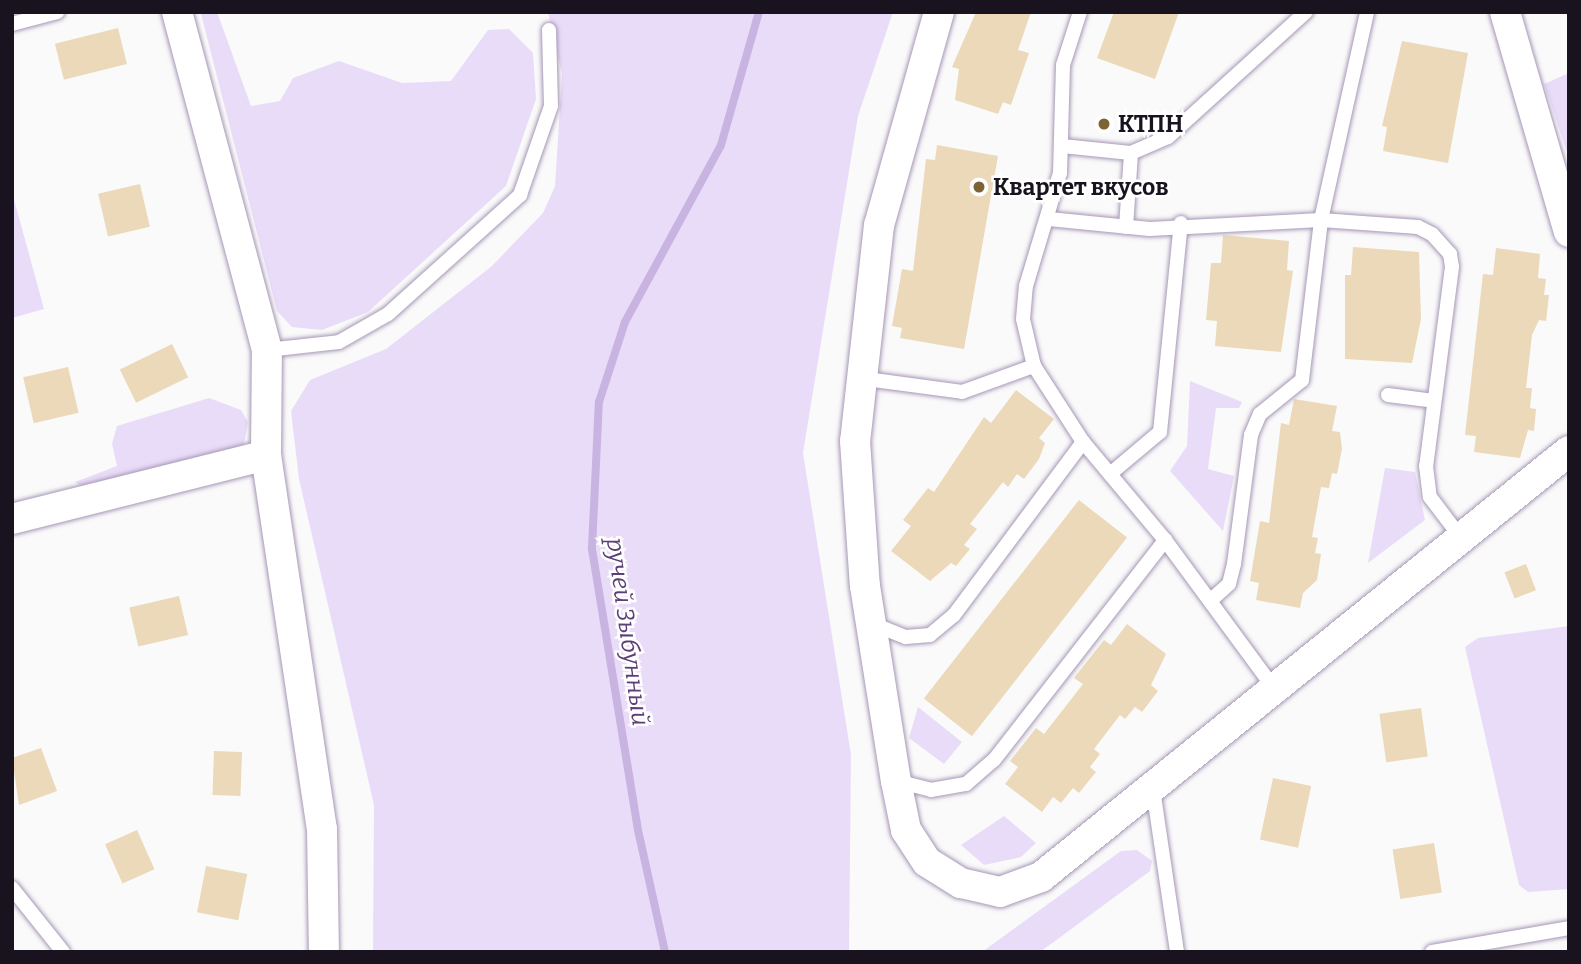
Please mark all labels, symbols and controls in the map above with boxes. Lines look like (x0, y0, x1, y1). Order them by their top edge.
place label: КТПН (1118, 110, 1183, 138)
marker: КТПН (1096, 116, 1112, 132)
place label: Квартет вкусов (993, 173, 1169, 201)
marker: Квартет вкусов (971, 179, 987, 195)
water label: ручей Зыбунный (600, 536, 654, 728)

